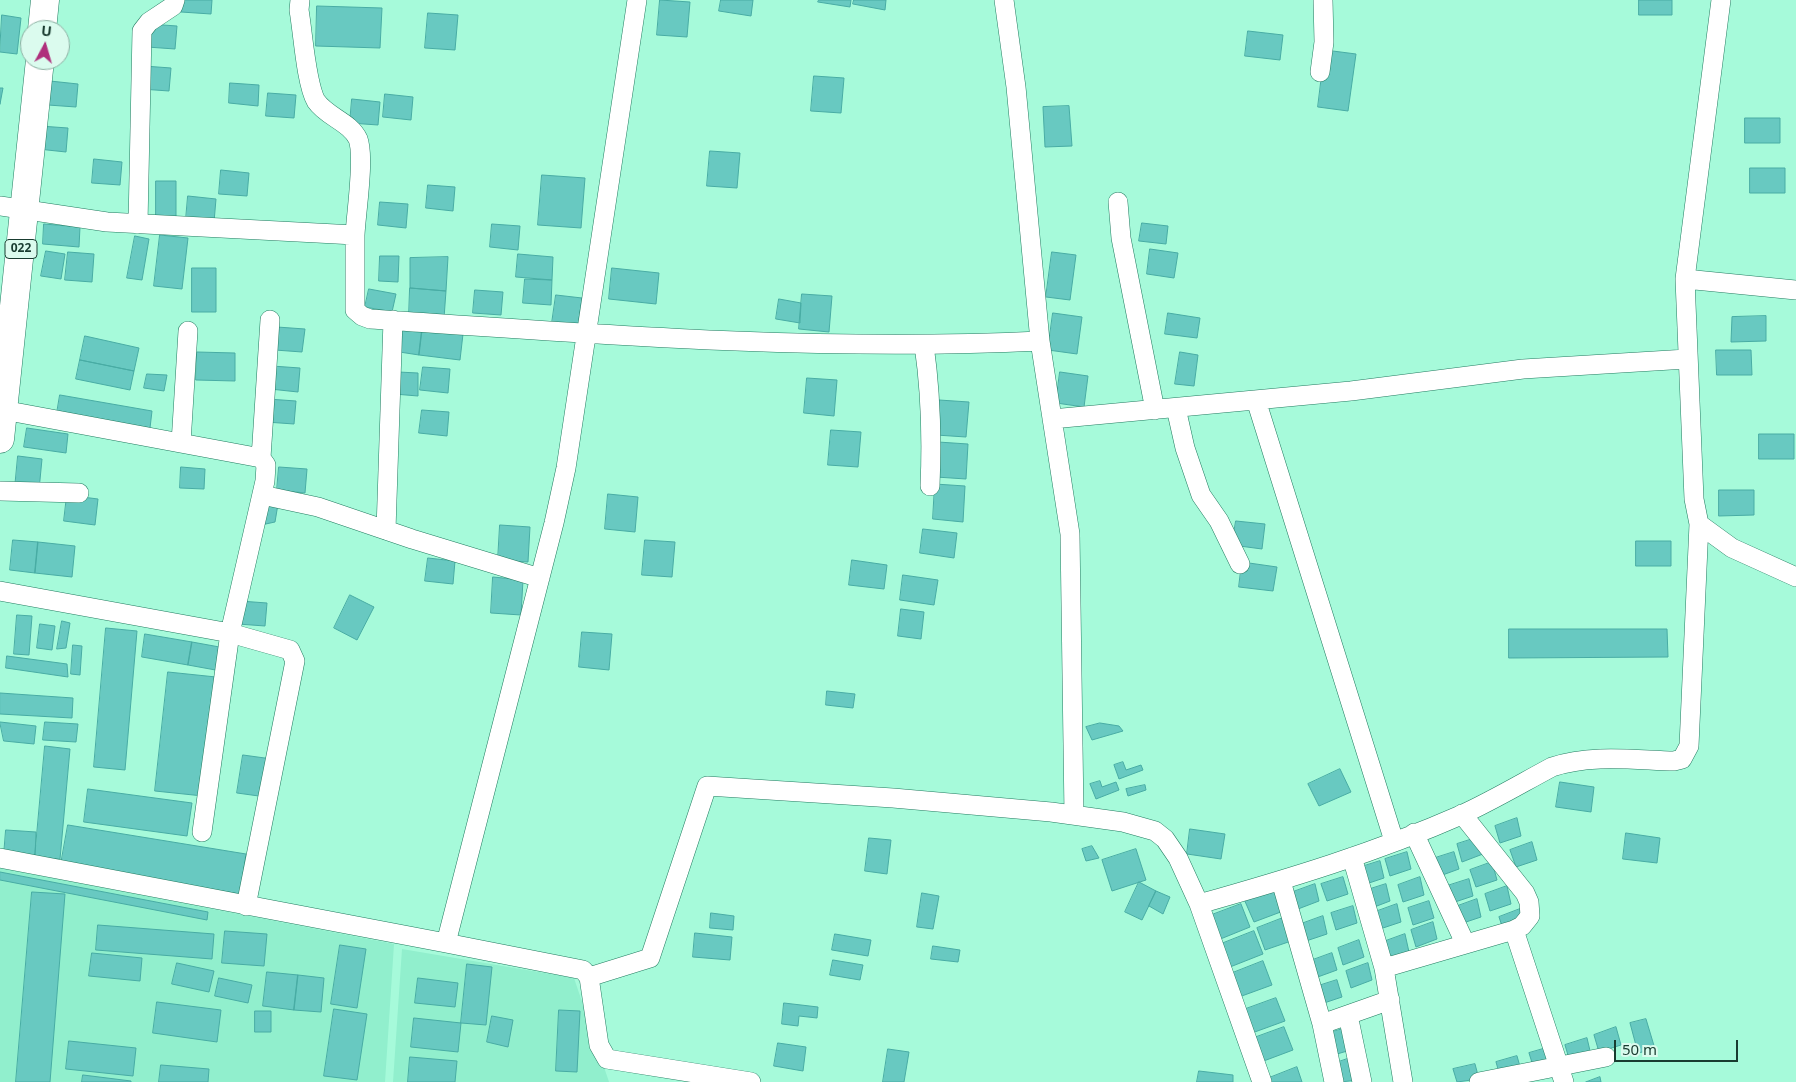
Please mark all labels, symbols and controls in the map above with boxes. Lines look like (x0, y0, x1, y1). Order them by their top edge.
north arrow (20, 20, 70, 70)
text: U (40, 21, 53, 41)
road number: 022 (5, 240, 37, 258)
scale bar (1616, 1030, 1740, 1062)
text: 50 m (1622, 1039, 1657, 1059)

